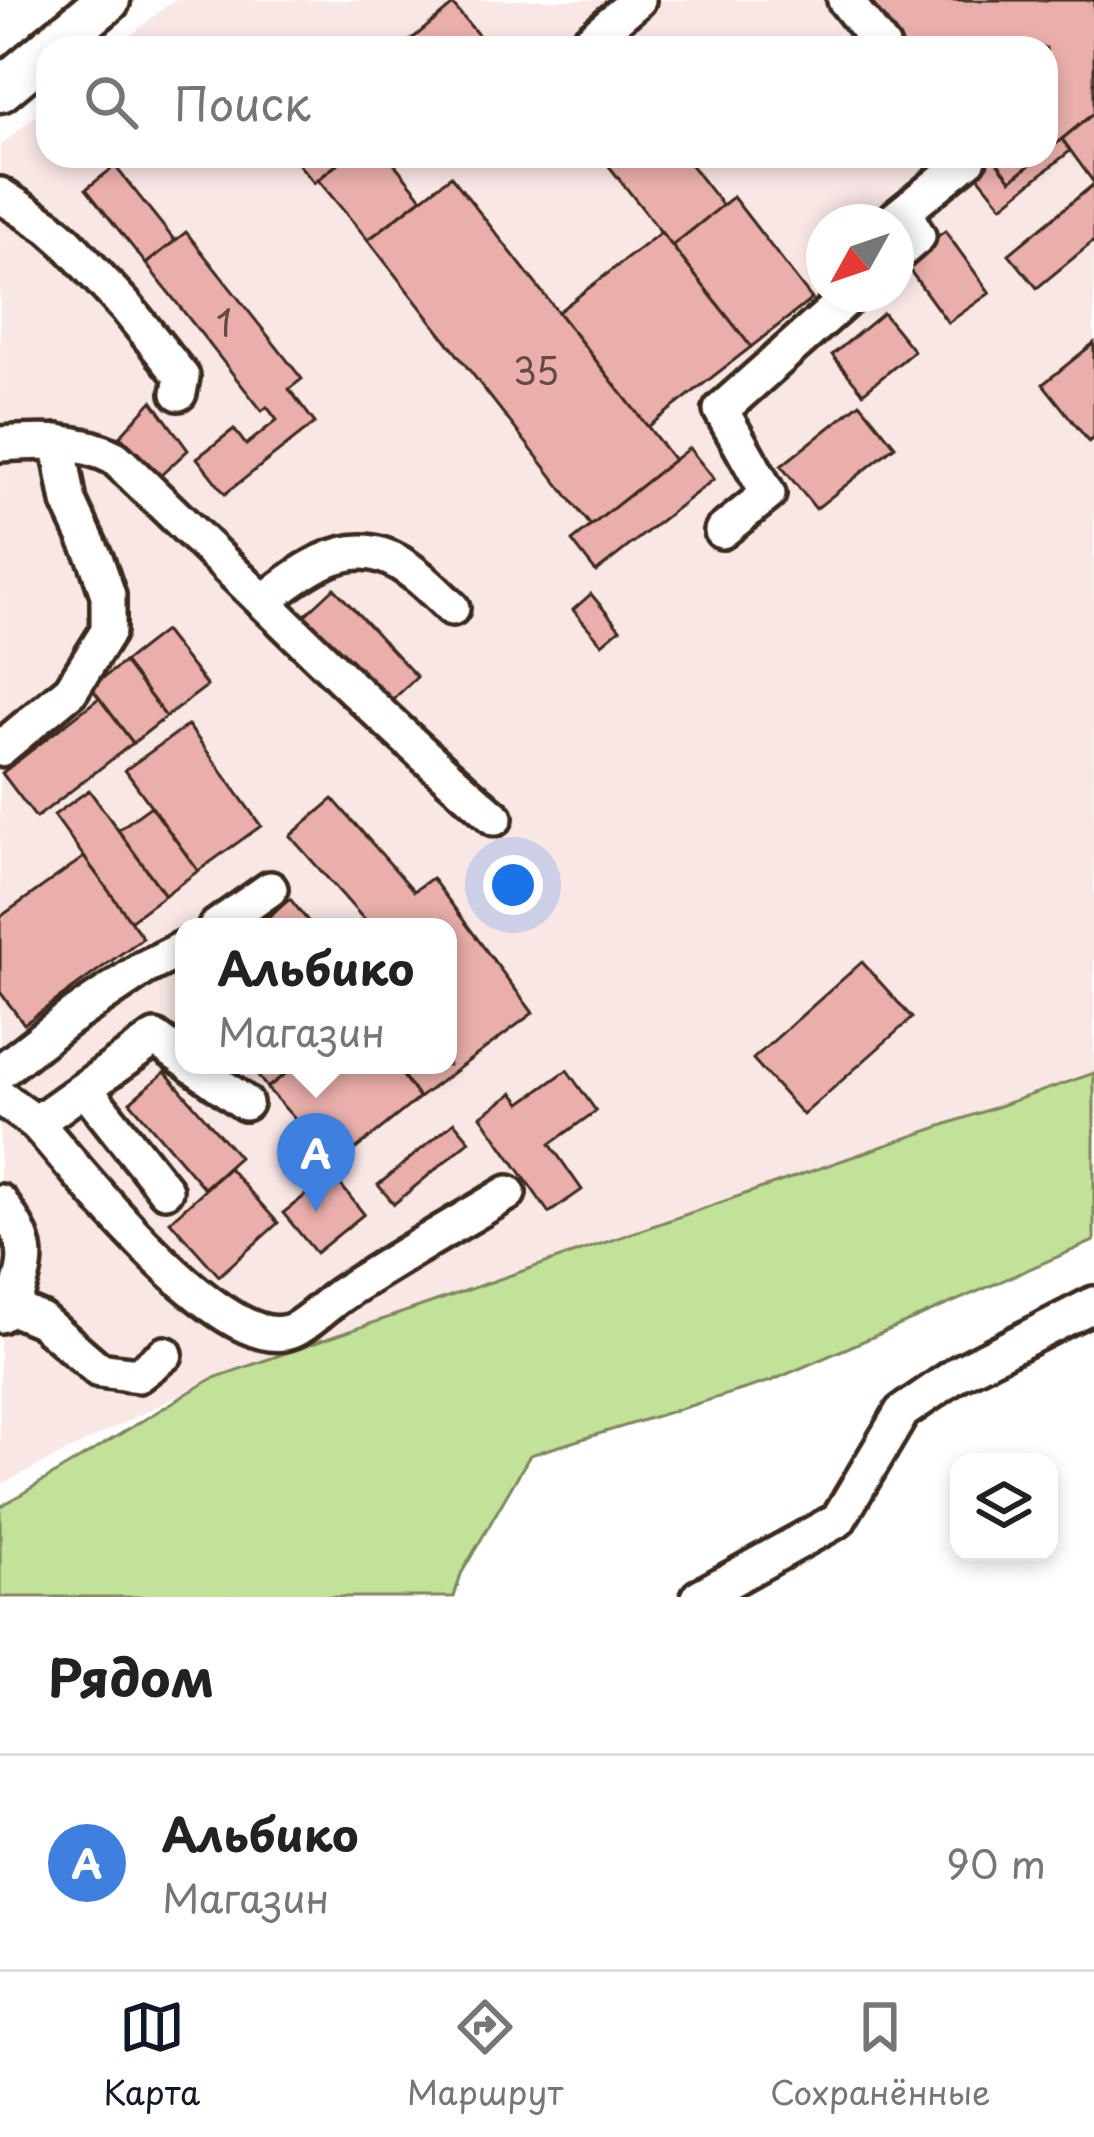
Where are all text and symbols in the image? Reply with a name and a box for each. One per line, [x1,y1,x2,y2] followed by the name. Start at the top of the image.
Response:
[36,36,1058,168] search box
[174,68,311,136] text: Поиск
[78,69,144,135] icon: search
[806,204,914,312] north arrow
[216,295,232,349] house number: 1
[513,343,559,397] house number: 35
[483,855,543,915] your location
[175,918,457,1074] popup
[218,933,414,1001] text: Альбико
[218,1001,385,1060] text: Магазин
[277,1113,355,1212] pin: A
[950,1453,1058,1561] map controls
[950,1453,1058,1561] button: layers
[48,1637,214,1714] text: Рядом
[162,1799,358,1867] text: Альбико
[72,1833,102,1892] text: A
[946,1833,1046,1892] text: 90 m
[162,1867,329,1926] text: Магазин
[103,1994,200,2116] tab: Карта
[407,1994,563,2116] tab: Маршрут
[770,1994,991,2116] tab: Сохранённые

